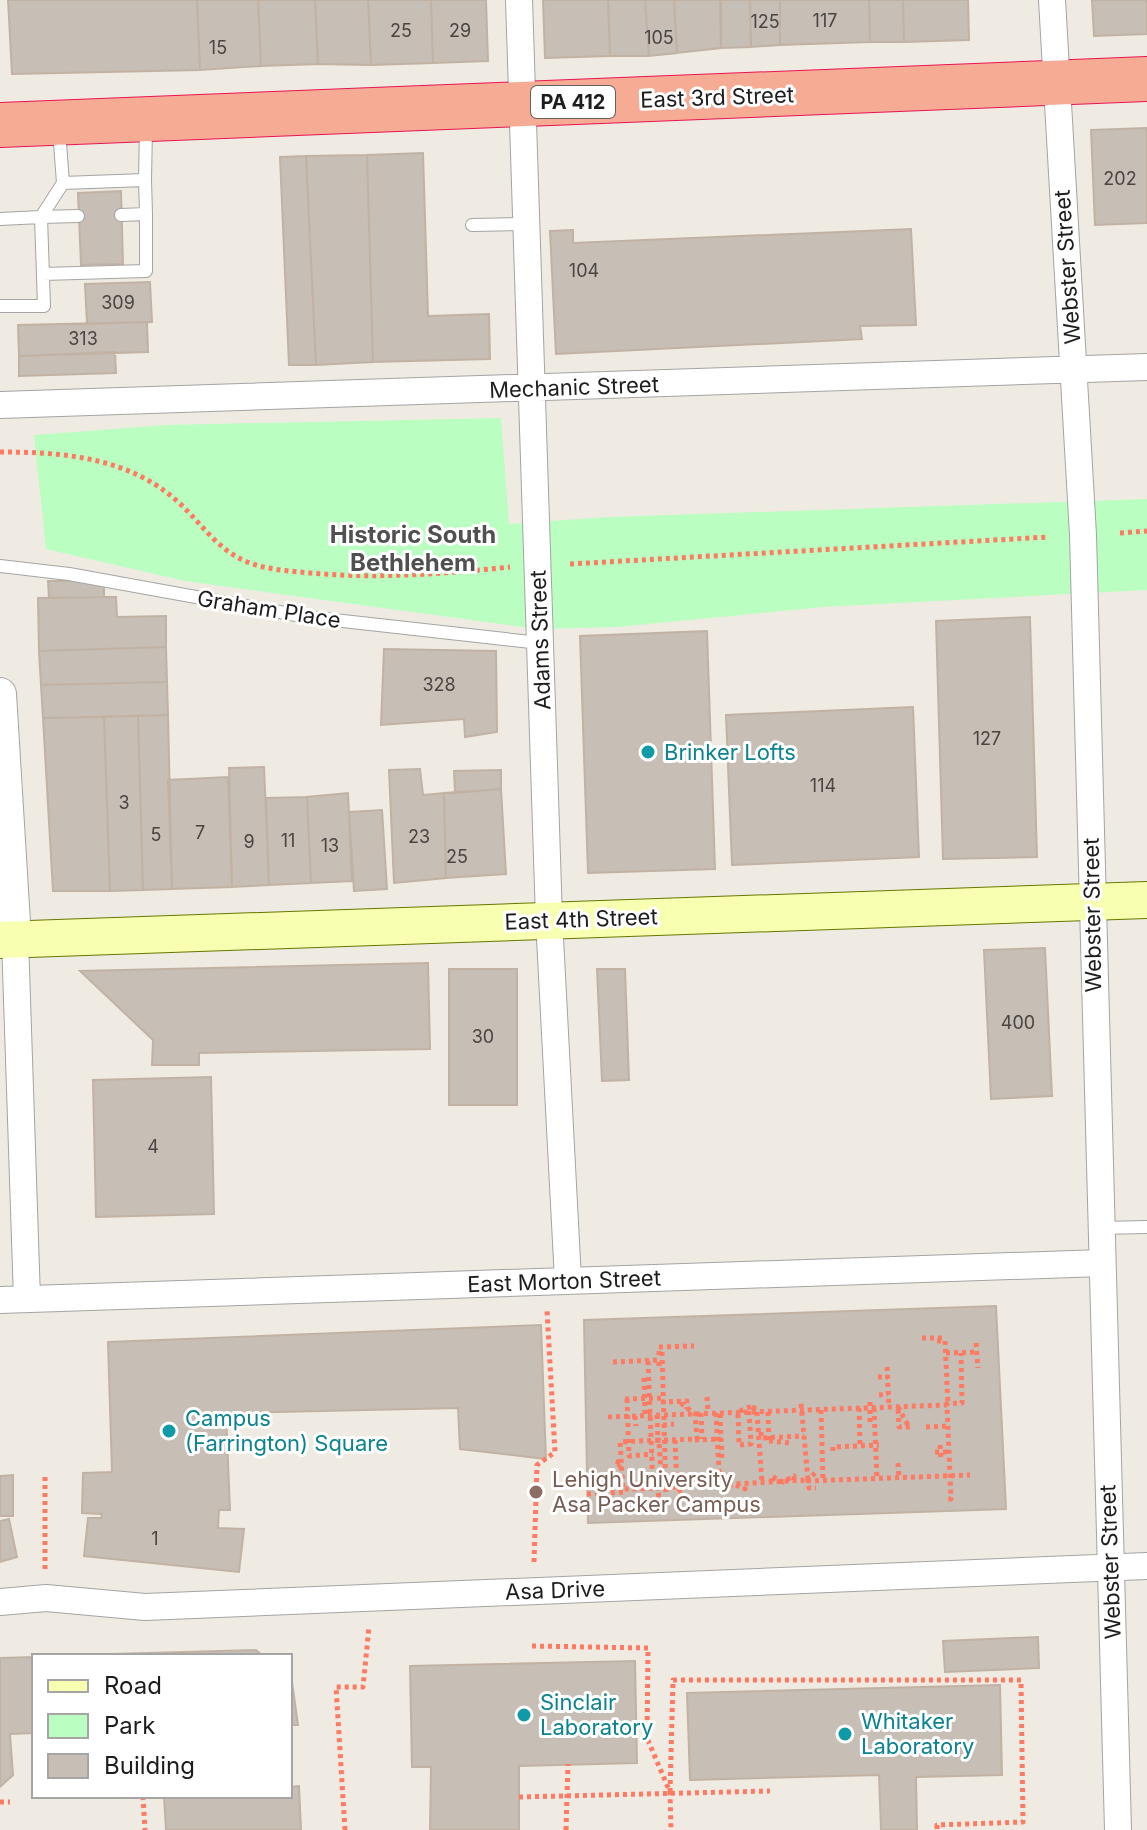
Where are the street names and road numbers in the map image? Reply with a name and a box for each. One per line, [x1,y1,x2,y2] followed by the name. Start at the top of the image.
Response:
[640,81,794,113] street label: East 3rd Street
[531,86,615,118] road number: PA 412
[1049,189,1085,345] street label: Webster Street
[489,371,659,403] street label: Mechanic Street
[525,570,555,710] street label: Adams Street
[195,585,343,633] street label: Graham Place
[1078,837,1106,993] street label: Webster Street
[504,903,658,935] street label: East 4th Street
[467,1265,661,1297] street label: East Morton Street
[1094,1484,1126,1640] street label: Webster Street
[505,1575,605,1605] street label: Asa Drive

